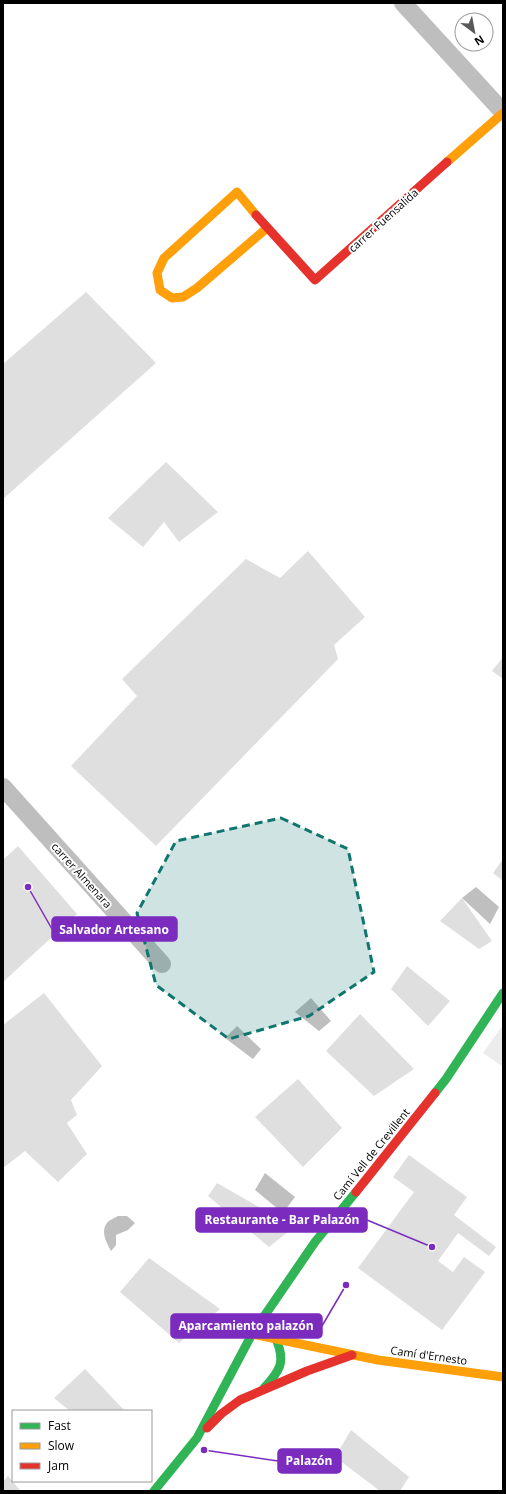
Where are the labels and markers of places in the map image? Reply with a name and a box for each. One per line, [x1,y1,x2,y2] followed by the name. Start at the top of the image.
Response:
[52,917,177,941] callout: Salvador Artesano
[196,1208,367,1232] callout: Restaurante - Bar Palazón
[171,1314,322,1338] callout: Aparcamiento palazón
[278,1449,341,1473] callout: Palazón

